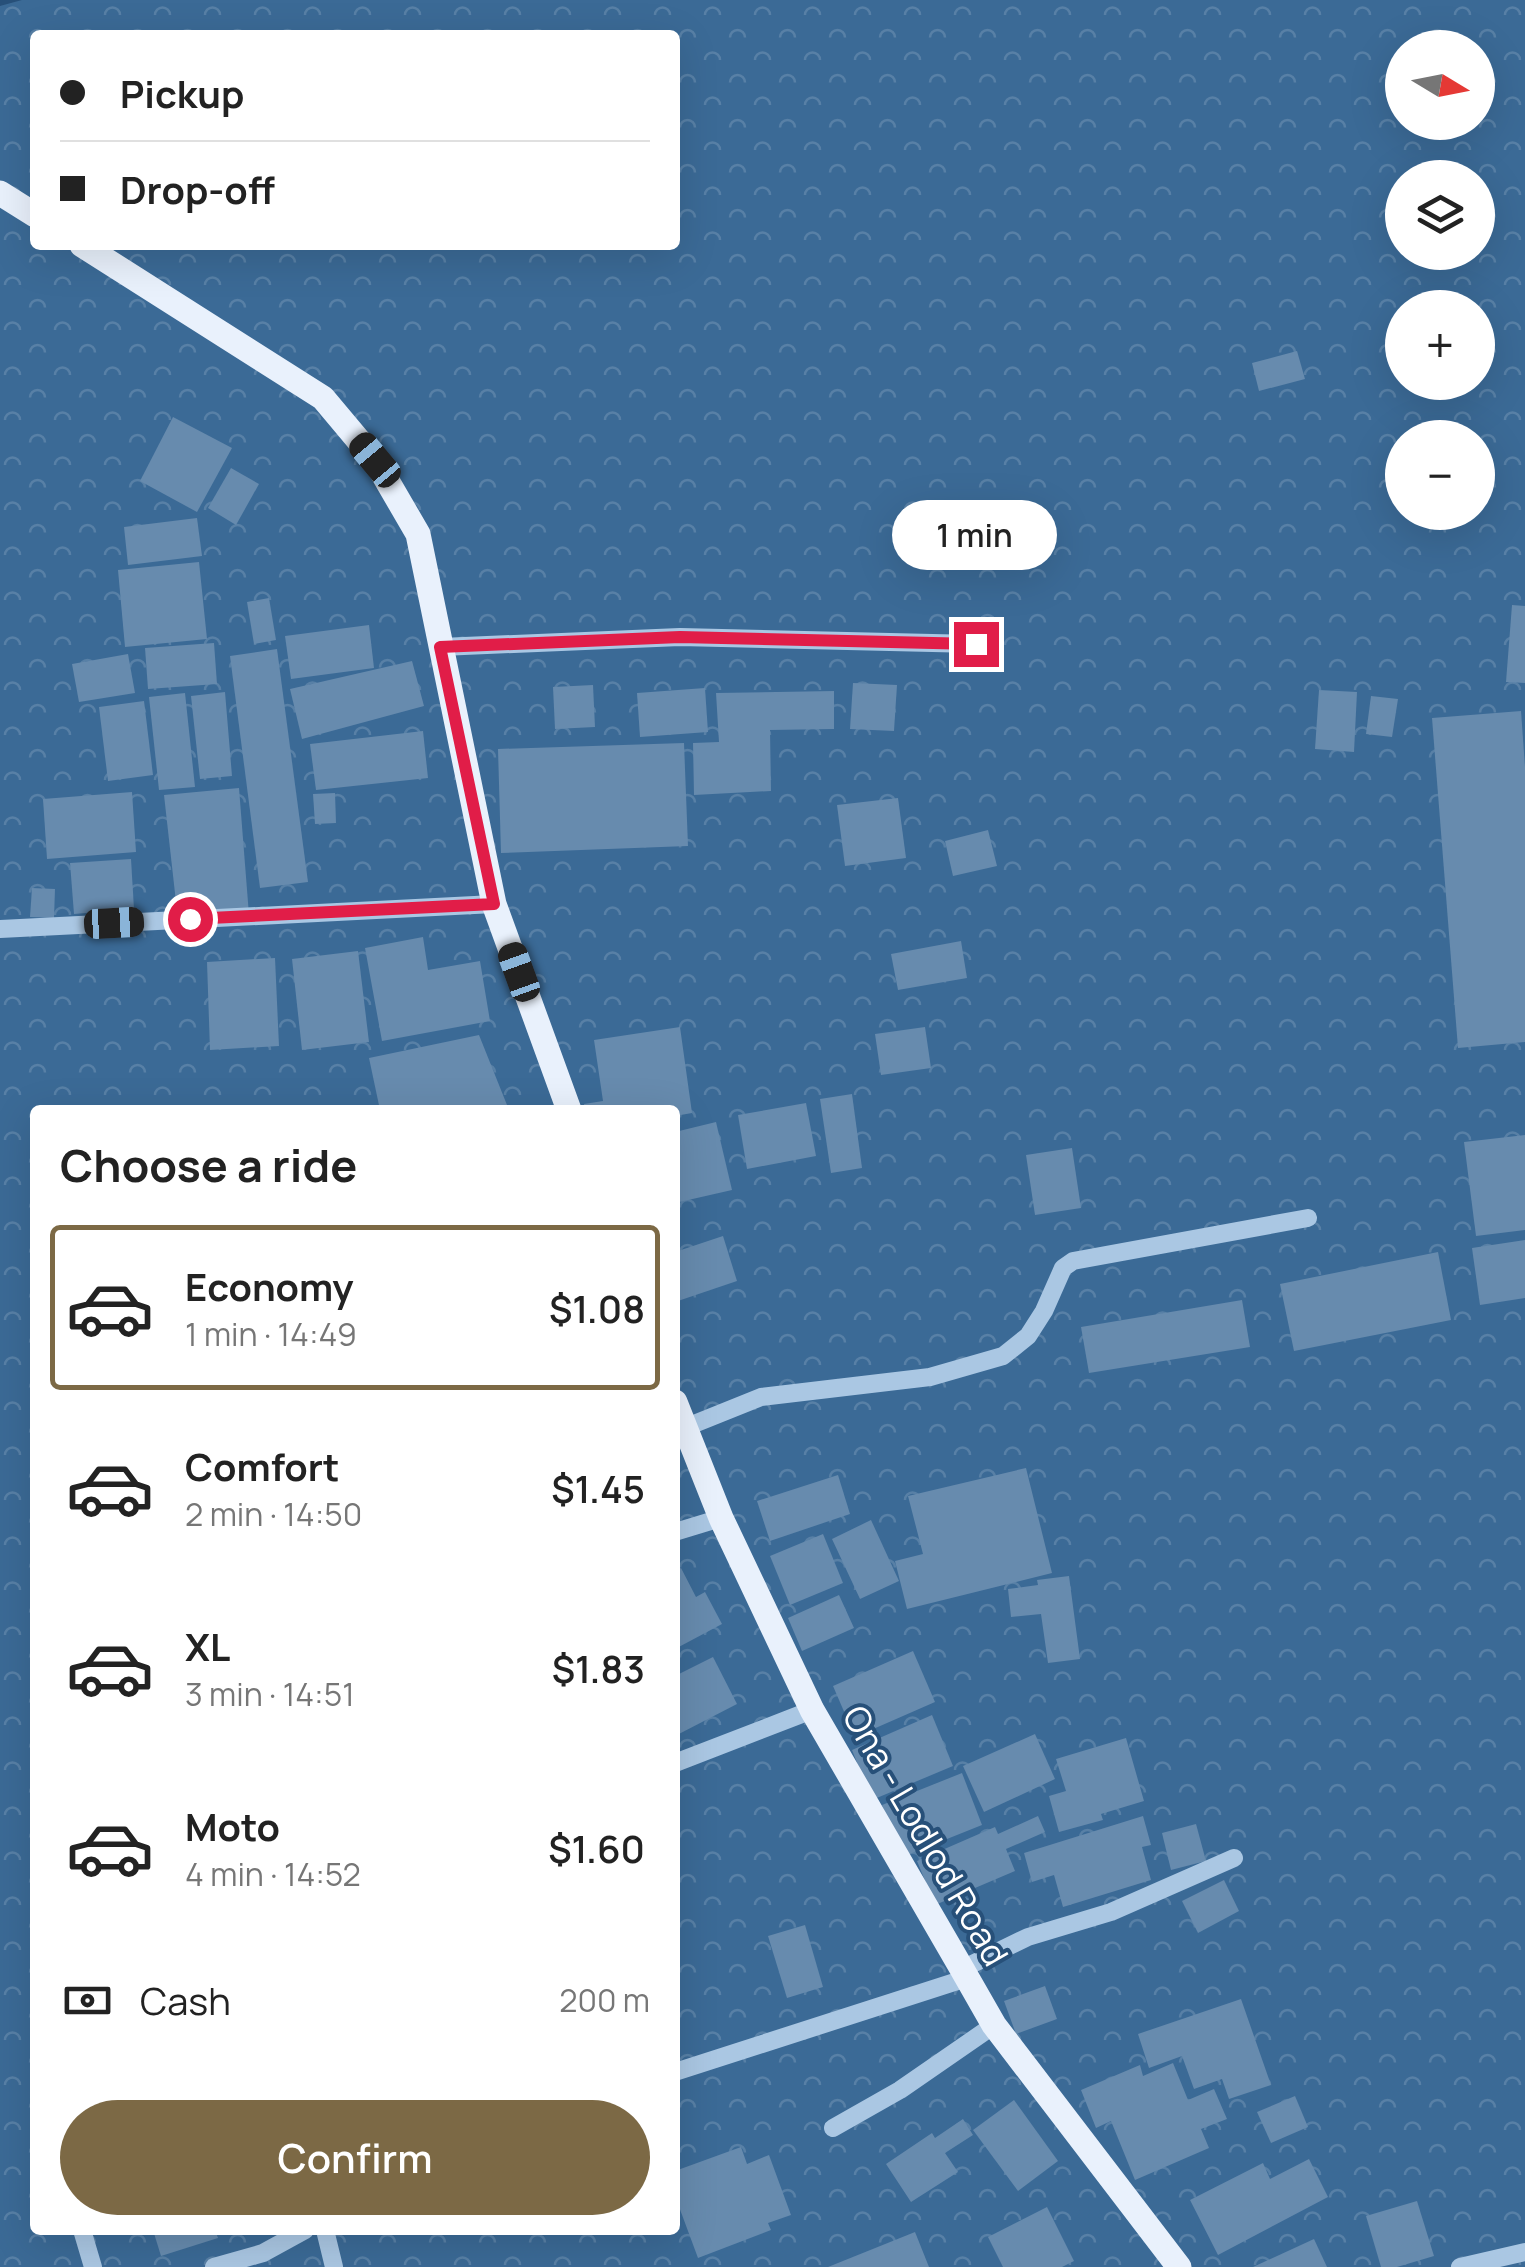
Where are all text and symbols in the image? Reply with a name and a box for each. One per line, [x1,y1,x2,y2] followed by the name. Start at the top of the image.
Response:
[1385,30,1495,140] north arrow
[1385,30,1495,530] map controls
[120,67,244,119] text: Pickup
[1385,160,1495,270] button: layers
[120,163,275,215] text: Drop-off
[1385,290,1495,400] button: +
[1385,420,1495,530] button: −
[344,427,406,493] car
[894,499,1058,569] callout: 1 min
[936,513,1013,557] text: 1 min
[954,622,999,667] route end
[168,897,213,942] route start
[83,906,145,940] car
[495,939,543,1005] car
[60,1134,357,1196] text: Choose a ride
[185,1260,354,1312] text: Economy
[65,1263,155,1353] icon: car
[549,1282,645,1334] text: $1.08
[185,1312,357,1356] text: 1 min · 14:49
[185,1440,339,1492] text: Comfort
[65,1443,155,1533] icon: car
[551,1462,645,1514] text: $1.45
[185,1492,362,1536] text: 2 min · 14:50
[185,1620,230,1672] text: XL
[65,1623,155,1713] icon: car
[552,1642,645,1694] text: $1.83
[185,1672,355,1716] text: 3 min · 14:51
[832,1697,1020,1974] street label: Ona - Lodlod Road
[185,1800,280,1852] text: Moto
[65,1803,155,1893] icon: car
[548,1822,645,1874] text: $1.60
[185,1852,361,1896] text: 4 min · 14:52
[60,1973,115,2028] icon: cash
[140,1974,231,2026] text: Cash
[559,1978,650,2022] text: 200 m
[60,2100,650,2215] button: Confirm

